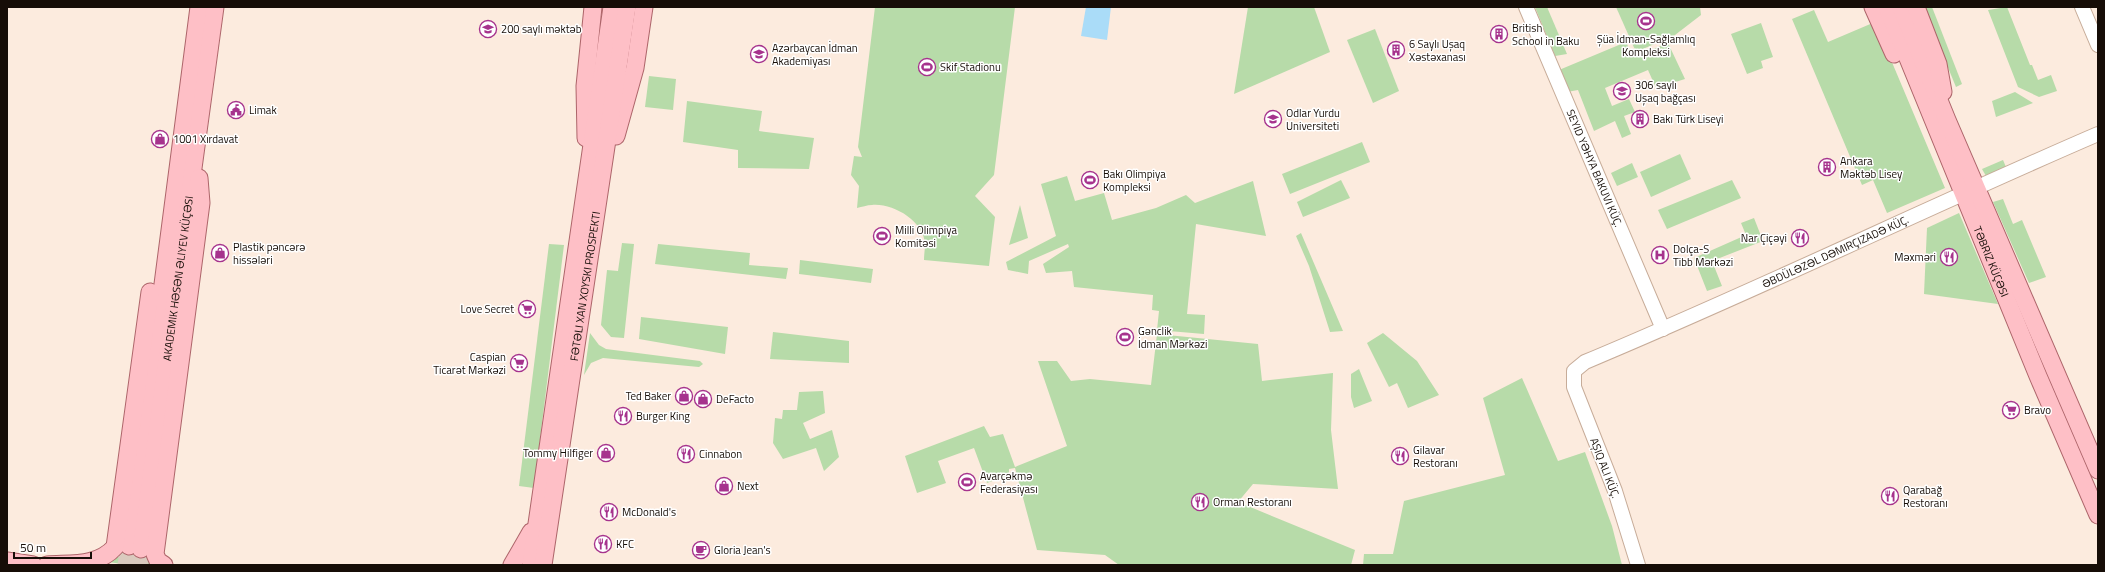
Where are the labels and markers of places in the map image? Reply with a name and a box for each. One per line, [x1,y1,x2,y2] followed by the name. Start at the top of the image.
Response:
[1636,11,1656,31] sports icon: Şüa İdman-Sağlamlıq Kompleksi
[478,19,498,39] school or university icon: 200 saylı məktəb
[1512,20,1580,49] place label: British School in Baku
[501,21,582,37] place label: 200 saylı məktəb
[1489,24,1509,44] building icon: British School in Baku
[1597,31,1695,60] place label: Şüa İdman-Sağlamlıq Kompleksi
[1409,36,1466,65] place label: 6 Saylı Uşaq Xəstəxanası
[772,40,858,69] place label: Azərbaycan İdman Akademiyası
[1386,40,1406,60] building icon: 6 Saylı Uşaq Xəstəxanası
[749,44,769,64] school or university icon: Azərbaycan İdman Akademiyası
[917,57,937,77] sports icon: Skif Stadionu
[940,59,1001,75] place label: Skif Stadionu
[1635,77,1696,106] place label: 306 saylı Uşaq bağçası
[1612,81,1632,101] school or university icon: 306 saylı Uşaq bağçası
[226,100,246,120] public building icon: Limak
[249,102,277,118] place label: Limak
[1286,105,1340,134] place label: Odlar Yurdu Universiteti
[1263,109,1283,129] school or university icon: Odlar Yurdu Universiteti
[1630,109,1650,129] building icon: Bakı Türk Liseyi
[1653,111,1724,127] place label: Bakı Türk Liseyi
[150,129,170,149] shop icon: 1001 Xırdavat
[173,131,238,147] place label: 1001 Xırdavat
[1840,153,1903,182] place label: Ankara Məktəb Lisey
[1817,157,1837,177] building icon: Ankara Məktəb Lisey
[1103,166,1166,195] place label: Bakı Olimpiya Kompleksi
[1080,170,1100,190] sports icon: Bakı Olimpiya Kompleksi
[895,222,957,251] place label: Milli Olimpiya Komitəsi
[872,226,892,246] sports icon: Milli Olimpiya Komitəsi
[1790,228,1810,248] restaurant icon: Nar Çiçəyi
[1741,230,1787,246] place label: Nar Çiçəyi
[233,239,305,268] place label: Plastik pəncərə hissələri
[1673,241,1733,270] place label: Dolça-S Tibb Mərkəzi
[210,243,230,263] shop icon: Plastik pəncərə hissələri
[1650,245,1670,265] hospital icon: Dolça-S Tibb Mərkəzi
[1939,247,1959,267] restaurant icon: Məxməri
[1894,249,1936,265] place label: Məxməri
[517,299,537,319] supermarket icon: Love Secret
[461,301,514,317] place label: Love Secret
[1138,323,1207,352] place label: Gənclik İdman Mərkəzi
[1115,327,1135,347] sports icon: Gənclik İdman Mərkəzi
[433,349,506,378] place label: Caspian Ticarət Mərkəzi
[509,353,529,373] supermarket icon: Caspian Ticarət Mərkəzi
[674,386,694,406] shop icon: Ted Baker
[626,388,671,404] place label: Ted Baker
[693,389,713,409] shop icon: DeFacto
[716,391,754,407] place label: DeFacto
[2001,400,2021,420] supermarket icon: Bravo
[2024,402,2051,418] place label: Bravo
[613,406,633,426] restaurant icon: Burger King
[636,408,690,424] place label: Burger King
[1413,442,1458,471] place label: Gilavar Restoranı
[596,443,616,463] shop icon: Tommy Hilfiger
[676,444,696,464] restaurant icon: Cinnabon
[523,445,593,461] place label: Tommy Hilfiger
[699,446,742,462] place label: Cinnabon
[1390,446,1410,466] restaurant icon: Gilavar Restoranı
[980,468,1038,497] place label: Avarçəkmə Federasiyası
[957,472,977,492] sports icon: Avarçəkmə Federasiyası
[714,476,734,496] shop icon: Next
[737,478,759,494] place label: Next
[1903,482,1948,511] place label: Qarabağ Restoranı
[1880,486,1900,506] restaurant icon: Qarabağ Restoranı
[1190,492,1210,512] restaurant icon: Orman Restoranı
[1213,494,1292,510] place label: Orman Restoranı
[599,502,619,522] restaurant icon: McDonald's
[622,504,676,520] place label: McDonald's
[593,534,613,554] restaurant icon: KFC
[616,536,634,552] place label: KFC
[691,540,711,560] cafe icon: Gloria Jean's
[714,542,771,558] place label: Gloria Jean's

